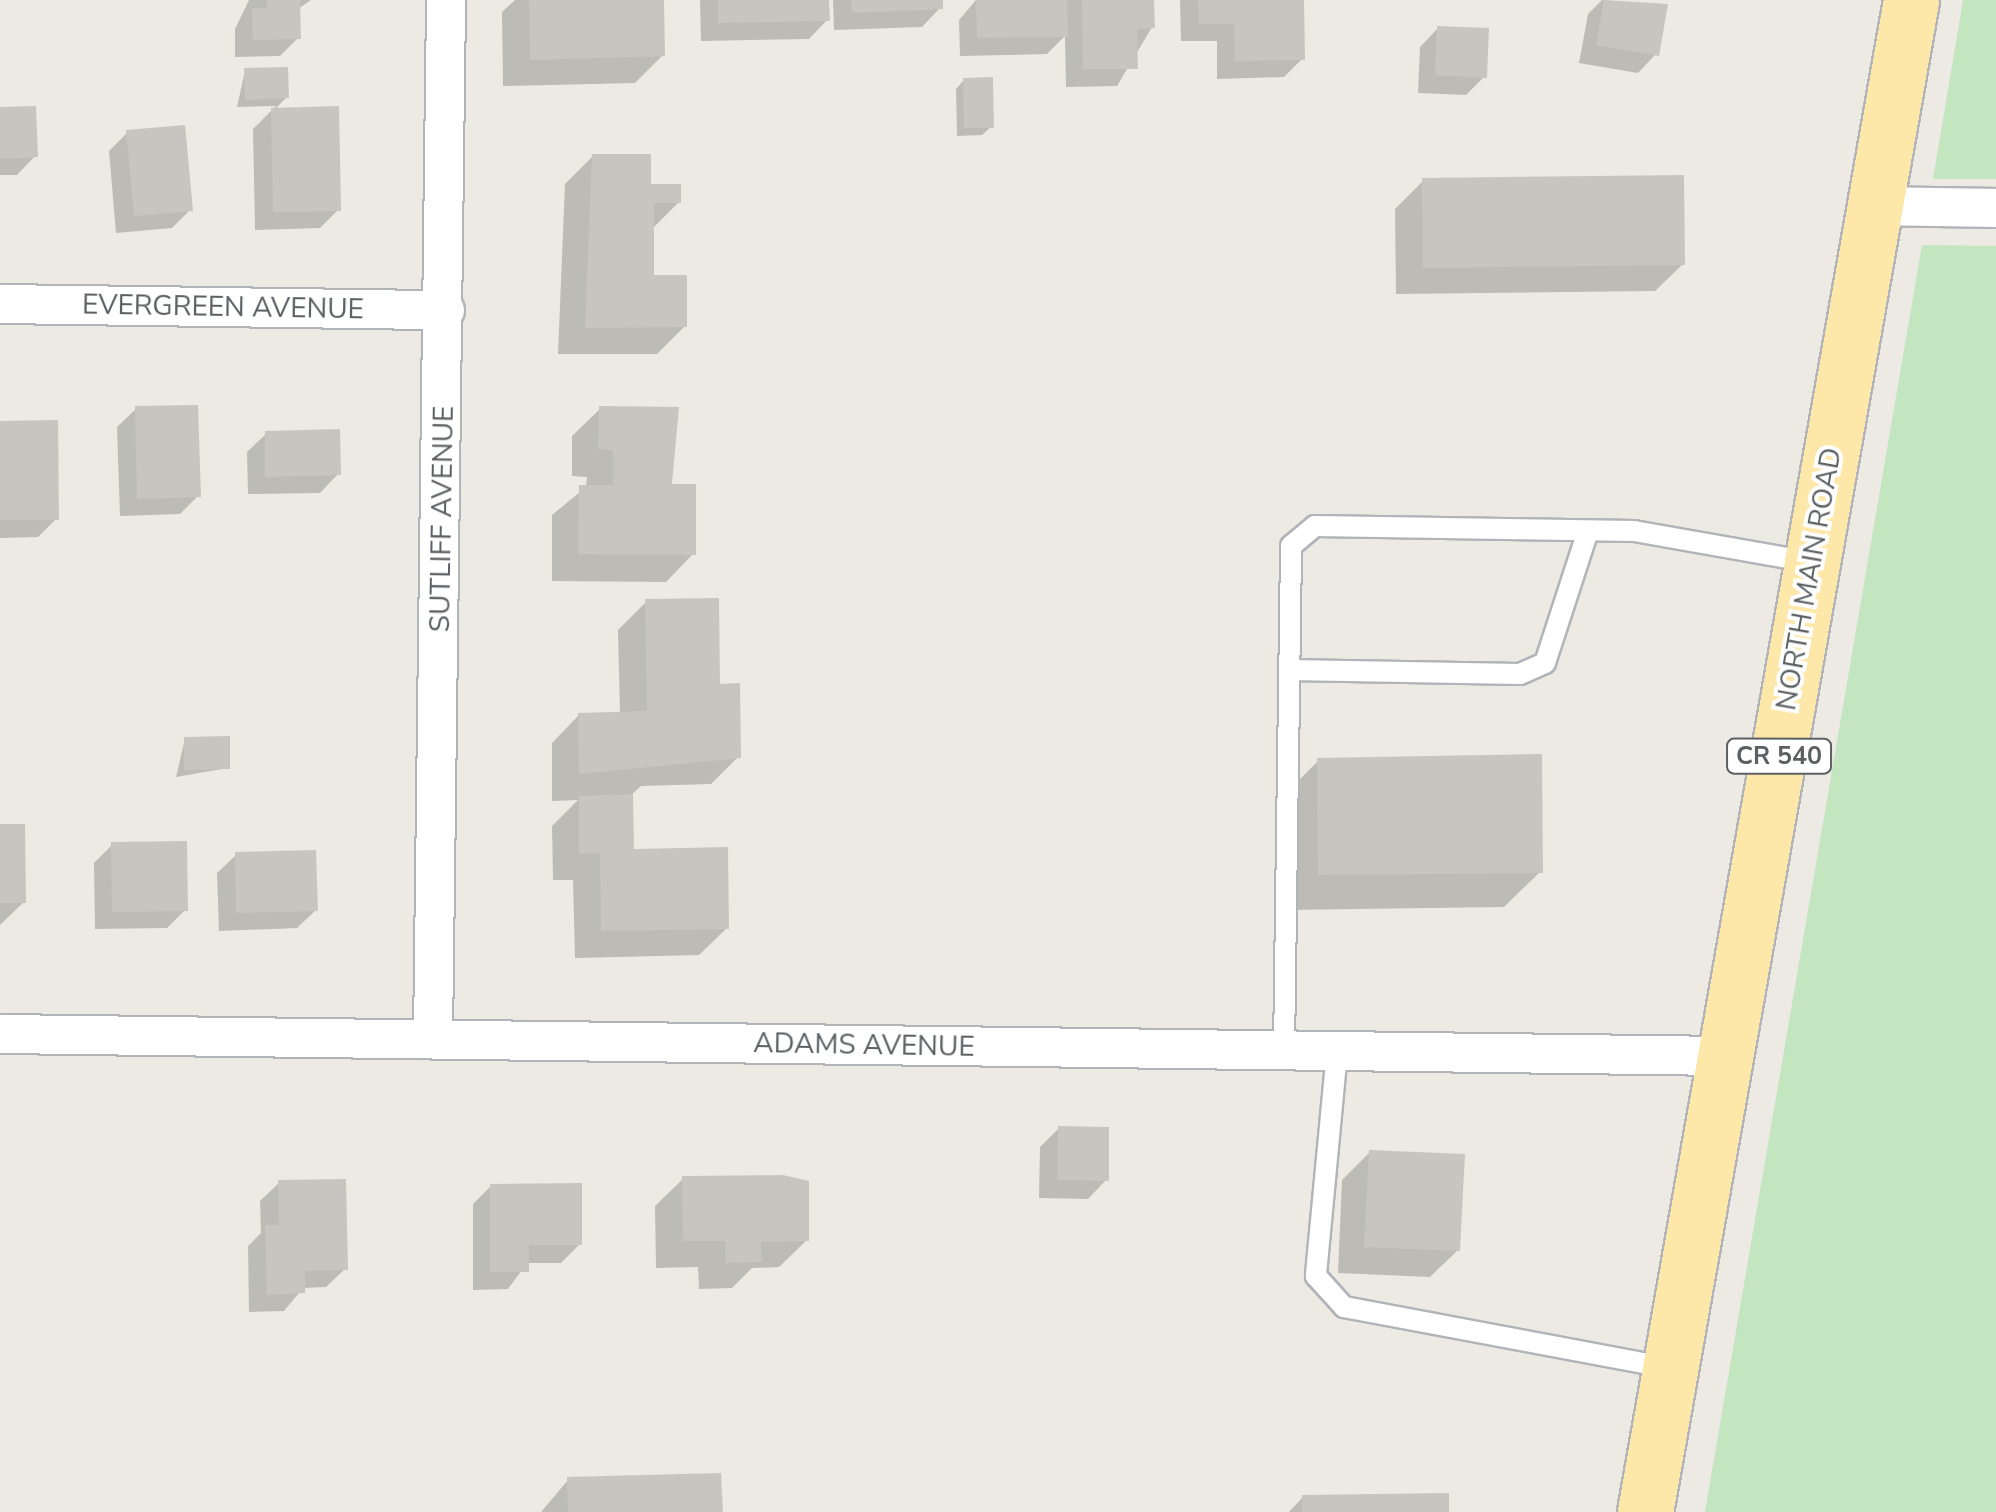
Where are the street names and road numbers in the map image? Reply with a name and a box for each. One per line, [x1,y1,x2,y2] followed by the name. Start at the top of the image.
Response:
[82,288,364,326] street label: EVERGREEN AVENUE
[423,405,461,633] street label: SUTLIFF AVENUE
[1769,445,1849,713] street label: NORTH MAIN ROAD
[1724,736,1834,776] road number: CR 540
[753,1026,975,1064] street label: ADAMS AVENUE

